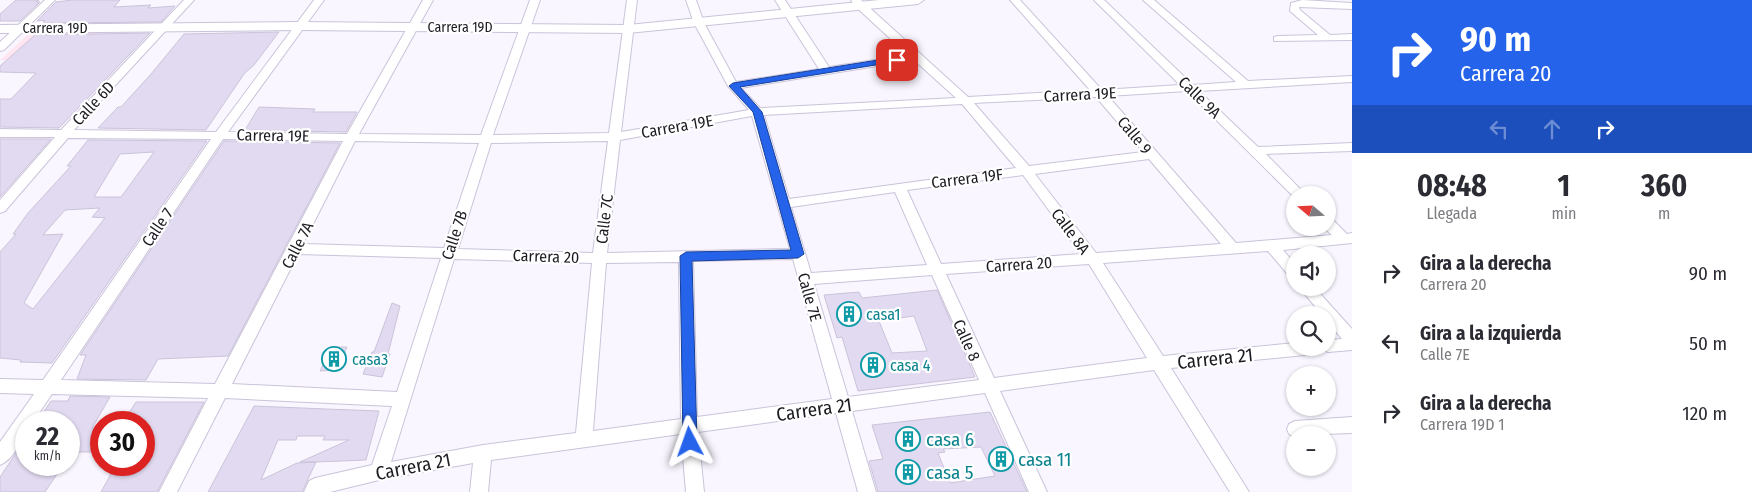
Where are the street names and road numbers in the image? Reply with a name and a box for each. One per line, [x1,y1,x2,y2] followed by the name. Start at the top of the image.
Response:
[427,19,493,36] street label: Carrera 19D
[22,20,88,37] street label: Carrera 19D
[1174,73,1225,123] street label: Calle 9A
[68,78,118,129] street label: Calle 6D
[1043,83,1117,106] street label: Carrera 19E
[640,111,715,142] street label: Carrera 19E
[1113,113,1156,158] street label: Calle 9
[237,125,309,146] street label: Carrera 19E
[930,165,1004,192] street label: Carrera 19F
[592,193,617,245] street label: Calle 7C
[138,204,177,250] street label: Calle 7
[1047,205,1094,258] street label: Calle 8A
[438,208,471,262] street label: Calle 7B
[278,218,318,272] street label: Calle 7A
[512,246,580,267] street label: Carrera 20
[985,253,1053,276] street label: Carrera 20
[794,271,825,324] street label: Calle 7E
[949,316,984,364] street label: Calle 8
[1176,343,1254,374] street label: Carrera 21
[775,393,853,426] street label: Carrera 21
[374,448,453,485] street label: Carrera 21

